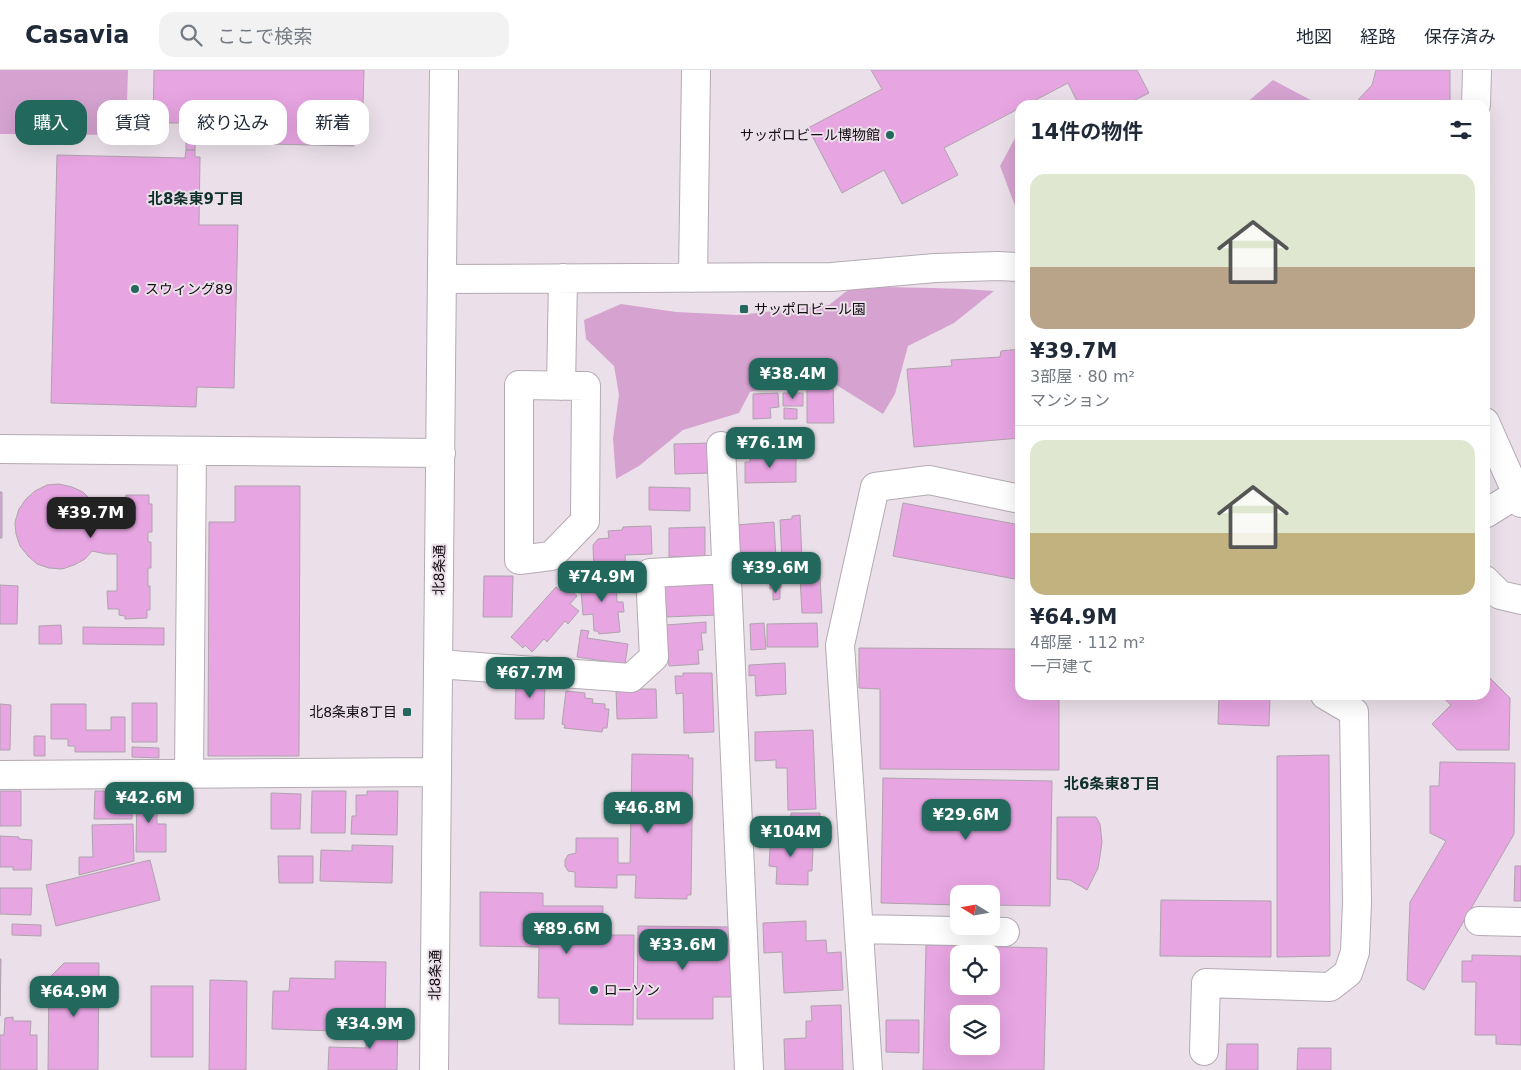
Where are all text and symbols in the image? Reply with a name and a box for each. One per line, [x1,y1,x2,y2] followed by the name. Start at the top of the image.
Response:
[159,12,509,57] search box
[25,21,129,49] text: Casavia
[177,21,205,49] icon: search
[217,25,312,47] text: ここで検索
[1296,26,1332,47] text: 地図
[1360,26,1396,47] text: 経路
[1424,26,1496,47] text: 保存済み
[15,100,87,145] chip: 購入
[97,100,169,145] chip: 賃貸
[179,100,287,145] chip: 絞り込み
[297,100,369,145] chip: 新着
[1447,116,1475,144] icon: filters
[1030,120,1143,144] text: 14件の物件
[740,127,880,143] place label: サッポロビール博物館
[884,129,896,141] marker: サッポロビール博物館
[148,190,244,208] district label: 北8条東9丁目
[1208,207,1298,297] icon: home
[145,281,233,297] place label: スウィング89
[129,283,141,295] marker: スウィング89
[754,301,866,317] place label: サッポロビール園
[738,303,750,315] marker: サッポロビール園
[1030,339,1117,363] text: ¥39.7M
[752,358,834,400] pin: ¥38.4M
[760,364,826,383] text: ¥38.4M
[1030,367,1135,386] text: 3部屋 · 80 m²
[1030,391,1110,410] text: マンション
[729,426,811,469] pin: ¥76.1M
[737,433,803,452] text: ¥76.1M
[1208,472,1298,562] icon: home
[50,496,132,539] pin: ¥39.7M
[58,503,124,522] text: ¥39.7M
[431,544,447,596] street label: 北8条通
[735,552,817,594] pin: ¥39.6M
[743,558,809,577] text: ¥39.6M
[561,560,643,603] pin: ¥74.9M
[569,567,635,586] text: ¥74.9M
[1030,605,1117,629] text: ¥64.9M
[1030,633,1145,652] text: 4部屋 · 112 m²
[489,656,571,699] pin: ¥67.7M
[1030,657,1094,676] text: 一戸建て
[497,663,563,682] text: ¥67.7M
[309,704,397,720] place label: 北8条東8丁目
[401,706,413,718] marker: 北8条東8丁目
[1064,775,1160,793] district label: 北6条東8丁目
[108,782,190,824] pin: ¥42.6M
[116,788,182,807] text: ¥42.6M
[607,792,689,834] pin: ¥46.8M
[615,798,681,817] text: ¥46.8M
[925,798,1007,841] pin: ¥29.6M
[933,805,999,824] text: ¥29.6M
[756,816,826,858] pin: ¥104M
[761,822,821,841] text: ¥104M
[950,885,1000,935] north arrow
[950,885,1000,1055] map controls
[526,912,608,955] pin: ¥89.6M
[534,919,600,938] text: ¥89.6M
[642,928,724,971] pin: ¥33.6M
[650,935,716,954] text: ¥33.6M
[950,945,1000,995] button: locate
[427,949,443,1001] street label: 北8条通
[33,976,115,1018] pin: ¥64.9M
[41,982,107,1001] text: ¥64.9M
[604,982,660,998] place label: ローソン
[588,984,600,996] marker: ローソン
[950,1005,1000,1055] button: layers
[329,1008,411,1050] pin: ¥34.9M
[337,1014,403,1033] text: ¥34.9M

